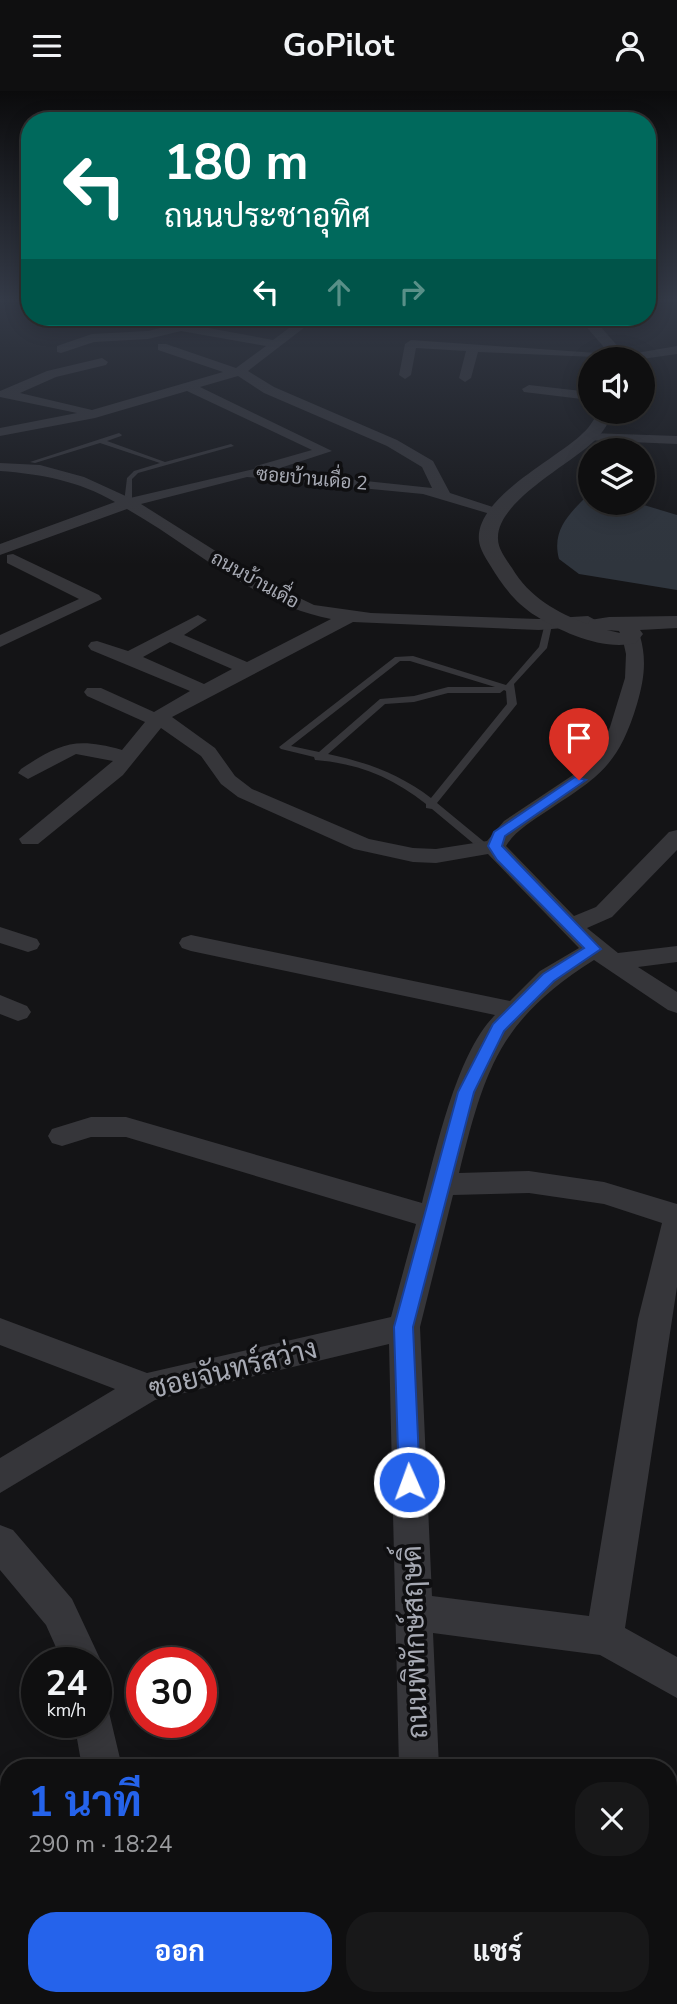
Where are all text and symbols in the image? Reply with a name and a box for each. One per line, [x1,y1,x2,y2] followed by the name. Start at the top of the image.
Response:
[283,24,394,67] text: GoPilot
[28,27,66,65] icon: menu
[611,27,649,65] icon: person
[164,129,308,196] text: 180 m
[49,140,140,231] icon: left
[164,195,371,238] text: ถนนประชาอุทิศ
[247,273,285,311] icon: left
[320,273,358,311] icon: ahead
[393,273,431,311] icon: right
[578,347,655,515] map controls
[578,347,655,424] button: sound
[578,438,655,515] button: layers
[255,456,369,497] street label: ซอยบ้านเดื่อ 2
[206,541,306,615] street label: ถนนบ้านเดื่อ
[549,708,609,780] pin
[560,719,598,757] icon: arrive
[145,1329,321,1408] street label: ซอยจันทร์สว่าง
[372,1445,446,1519] position arrow
[387,1545,437,1740] street label: ถนนพิทักษ์สฤษดิ์
[126,1647,217,1738] speed limit sign: 30
[45,1660,88,1707] text: 24
[47,1698,86,1722] text: km/h
[28,1774,142,1831] text: 1 นาที
[575,1782,649,1856] button: close
[28,1829,173,1860] text: 290 m · 18:24
[28,1912,332,1992] button: ออก
[346,1912,649,1992] button: แชร์

